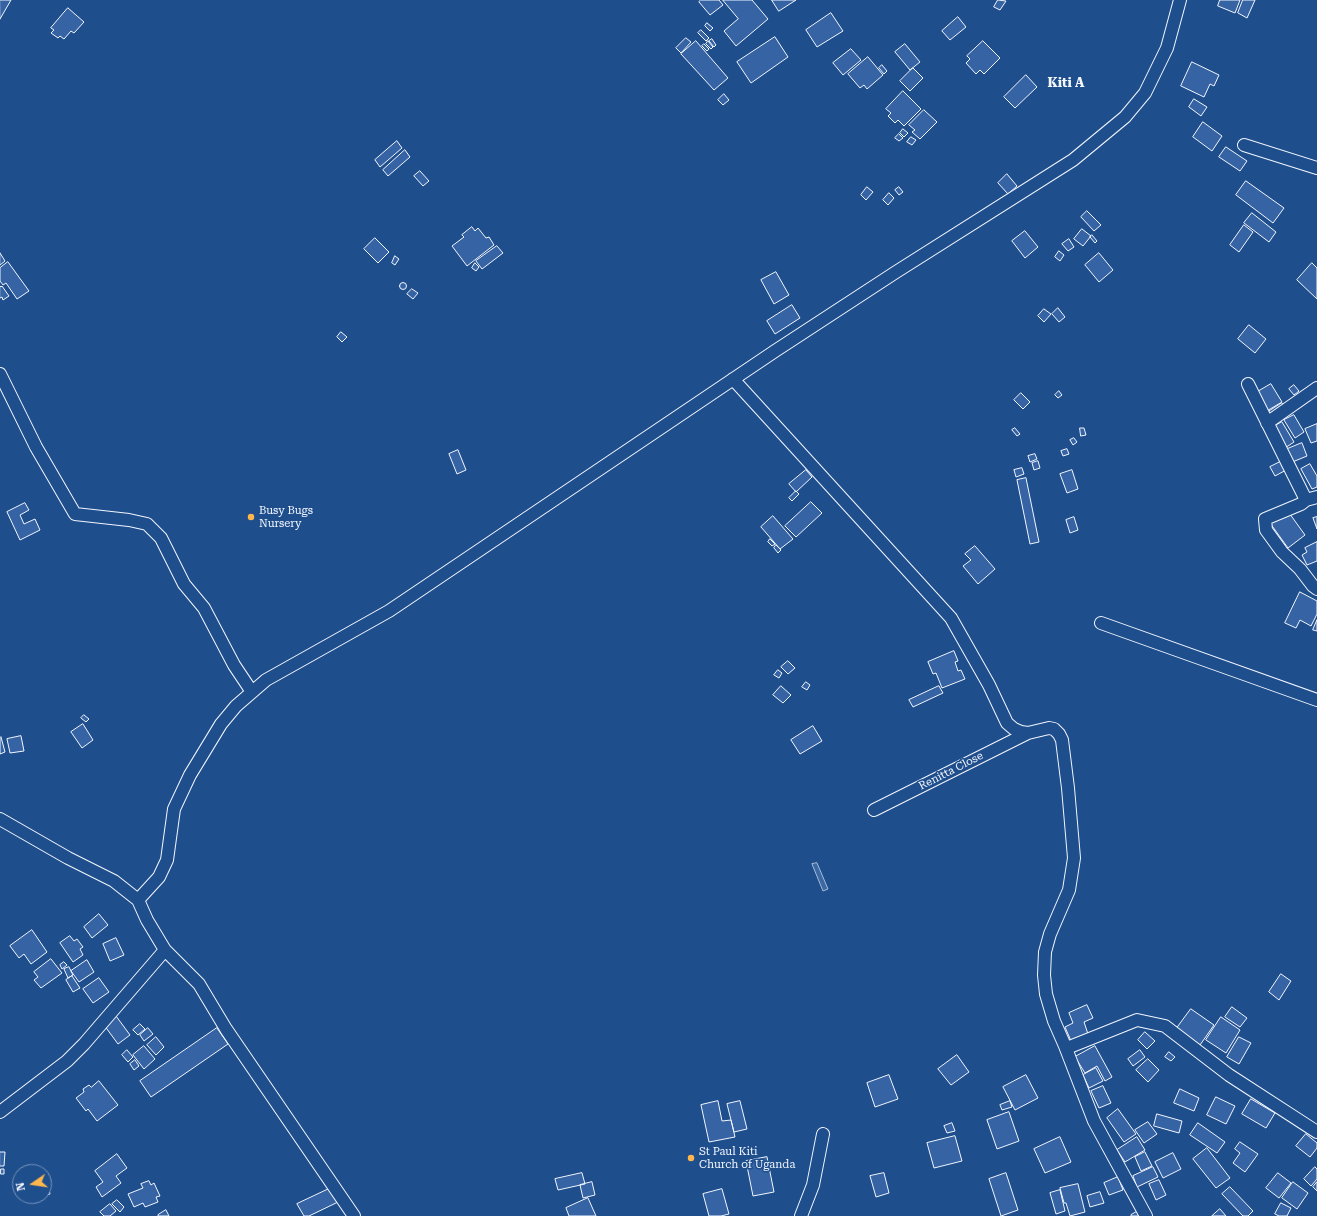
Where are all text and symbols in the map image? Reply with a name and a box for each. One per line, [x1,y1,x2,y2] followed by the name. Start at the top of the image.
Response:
[1048,75,1084,91] district label: Kiti A
[259,504,313,530] place label: Busy Bugs Nursery
[246,512,256,522] marker: Busy Bugs Nursery
[917,749,985,793] street label: Renitta Close
[699,1145,795,1171] place label: St Paul Kiti Church of Uganda
[686,1153,696,1163] marker: St Paul Kiti Church of Uganda
[12,1164,52,1204] north arrow
[14,1181,28,1192] text: N

